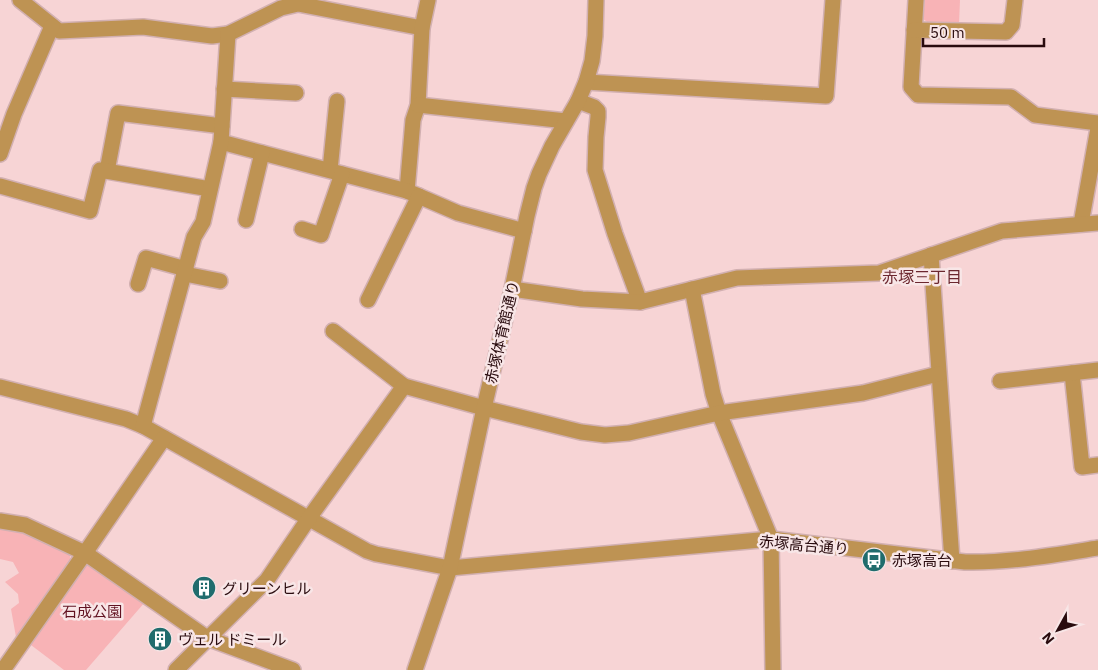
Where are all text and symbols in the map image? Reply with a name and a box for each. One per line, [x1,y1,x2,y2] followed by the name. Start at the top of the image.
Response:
[923,15,1044,47] scale bar
[930,23,965,42] text: 50 m
[882,267,962,287] district label: 赤塚三丁目
[481,279,523,385] street label: 赤塚体育館通り
[758,532,850,558] street label: 赤塚高台通り
[861,547,887,573] bus stop icon: 赤塚高台
[892,551,952,570] place label: 赤塚高台
[191,575,217,601] building icon: グリーンヒル
[222,579,311,598] place label: グリーンヒル
[62,602,122,621] park label: 石成公園
[1033,605,1083,655] north arrow
[147,626,173,652] building icon: ヴェル ドミール
[1038,629,1058,648] text: N
[178,630,287,649] place label: ヴェル ドミール

